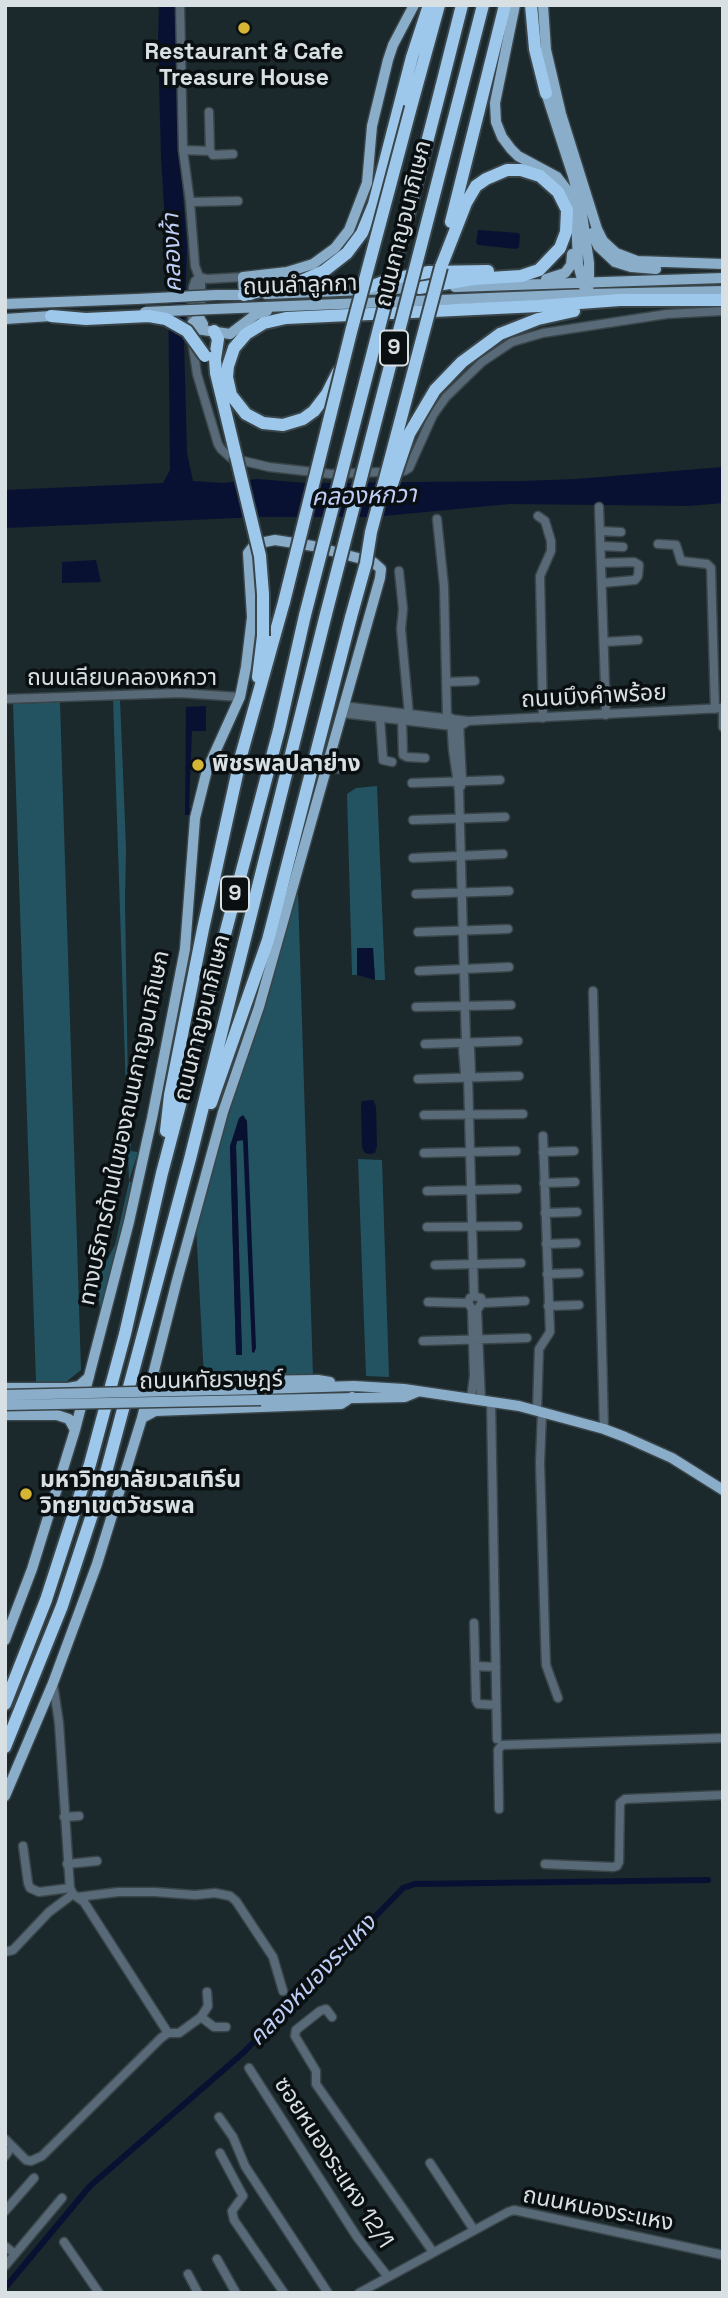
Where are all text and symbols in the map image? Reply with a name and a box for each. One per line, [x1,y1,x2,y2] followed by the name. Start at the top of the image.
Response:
[236,20,252,36] marker: Restaurant & Cafe Treasure House
[144,39,344,93] place label: Restaurant & Cafe Treasure House
[370,138,438,310] street label: ถนนกาญจนาภิเษก
[157,213,189,293] water label: คลองห้า
[242,270,358,302] street label: ถนนลำลูกกา
[380,330,408,366] road number: 9
[311,481,417,513] water label: คลองหกวา
[27,665,217,693] street label: ถนนเลียบคลองหกวา
[520,679,668,715] street label: ถนนบึงคำพร้อย
[212,751,361,779] place label: พิชรพลปลาย่าง
[190,757,206,773] marker: พิชรพลปลาย่าง
[221,876,249,912] road number: 9
[169,932,237,1104] street label: ถนนกาญจนาภิเษก
[74,948,176,1308] street label: ทางบริการด้านในของถนนกาญจนาภิเษก
[139,1366,283,1396] street label: ถนนหทัยราษฎร์
[40,1467,241,1521] place label: มหาวิทยาลัยเวสเทิร์น วิทยาเขตวัชรพล
[18,1486,34,1502] marker: มหาวิทยาลัยเวสเทิร์น วิทยาเขตวัชรพล
[243,1909,383,2053] water label: คลองหนองระแหง
[267,2072,399,2254] street label: ซอยหนองระแหง 12/1
[520,2182,676,2238] street label: ถนนหนองระแหง

